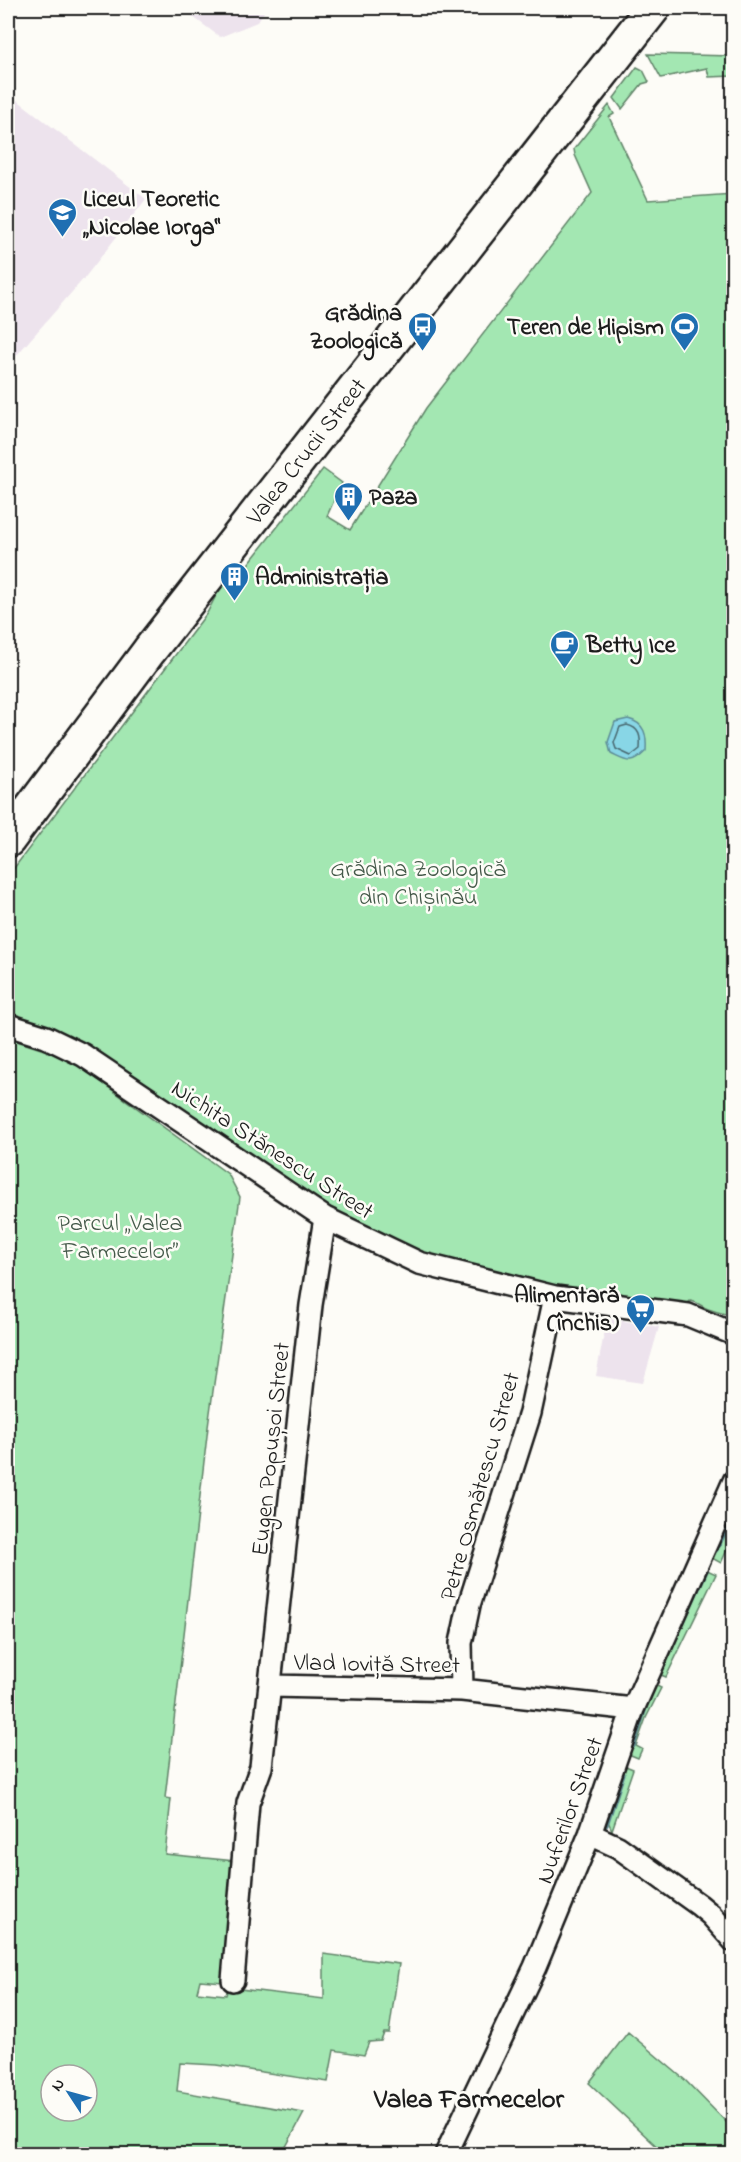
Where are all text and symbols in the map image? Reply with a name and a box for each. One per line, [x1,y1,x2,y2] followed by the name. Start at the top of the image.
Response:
[82,183,221,247] place label: Liceul Teoretic „Nicolae Iorga“
[46,196,78,238] school or university icon: Liceul Teoretic „Nicolae Iorga“
[310,297,403,361] place label: Grădina Zoologică
[407,310,439,352] bus stop icon: Grădina Zoologică
[669,310,701,352] sports icon: Teren de Hipism
[507,311,664,346] place label: Teren de Hipism
[238,372,377,534] street label: Valea Crucii Street
[332,480,364,522] building icon: Paza
[369,481,417,516] place label: Paza
[218,560,250,602] building icon: Administrația
[255,561,388,596] place label: Administrația
[549,628,581,670] cafe icon: Betty Ice
[585,629,677,665] place label: Betty Ice
[330,853,506,916] park label: Grădina Zoologică din Chișinău
[164,1072,380,1230] street label: Nichita Stănescu Street
[58,1207,182,1270] park label: Parcul „Valea Farmecelor”
[514,1279,620,1342] place label: Alimentară (închis)
[624,1292,656,1334] supermarket icon: Alimentară (închis)
[244,1341,301,1558] street label: Eugen Popușoi Street
[432,1368,531,1605] street label: Petre Osmătescu Street
[293,1647,460,1684] street label: Vlad Ioviță Street
[529,1733,614,1889] street label: Nuferilor Street
[39,2063,99,2123] north arrow
[46,2074,71,2097] text: N
[373,2081,565,2120] district label: Valea Farmecelor

